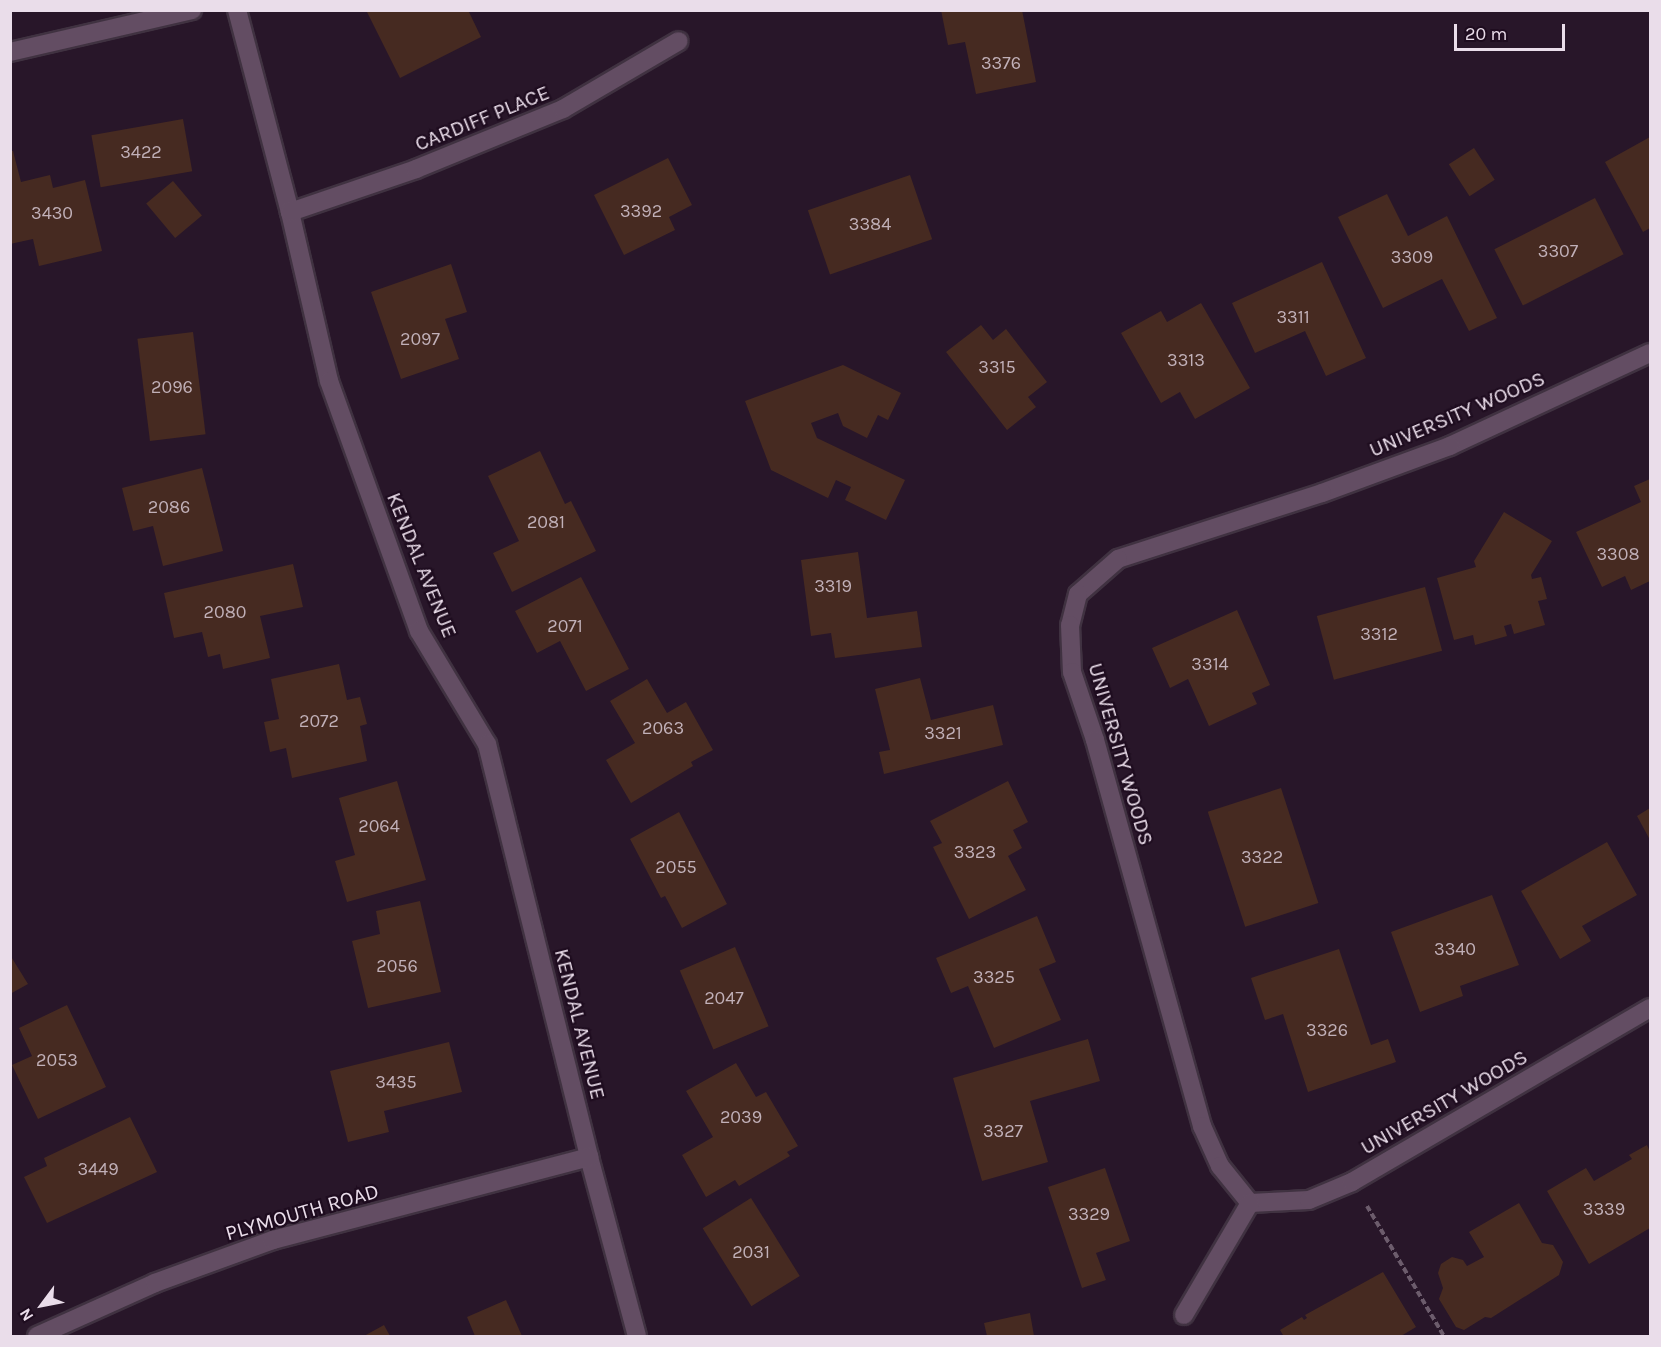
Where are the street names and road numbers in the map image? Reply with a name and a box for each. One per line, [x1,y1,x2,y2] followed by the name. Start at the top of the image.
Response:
[411,80,553,156] street label: CARDIFF PLACE
[1365,366,1549,462] street label: UNIVERSITY WOODS
[381,489,463,641] street label: KENDAL AVENUE
[1083,660,1159,848] street label: UNIVERSITY WOODS
[549,946,611,1102] street label: KENDAL AVENUE
[1356,1044,1532,1160] street label: UNIVERSITY WOODS
[222,1178,382,1246] street label: PLYMOUTH ROAD

